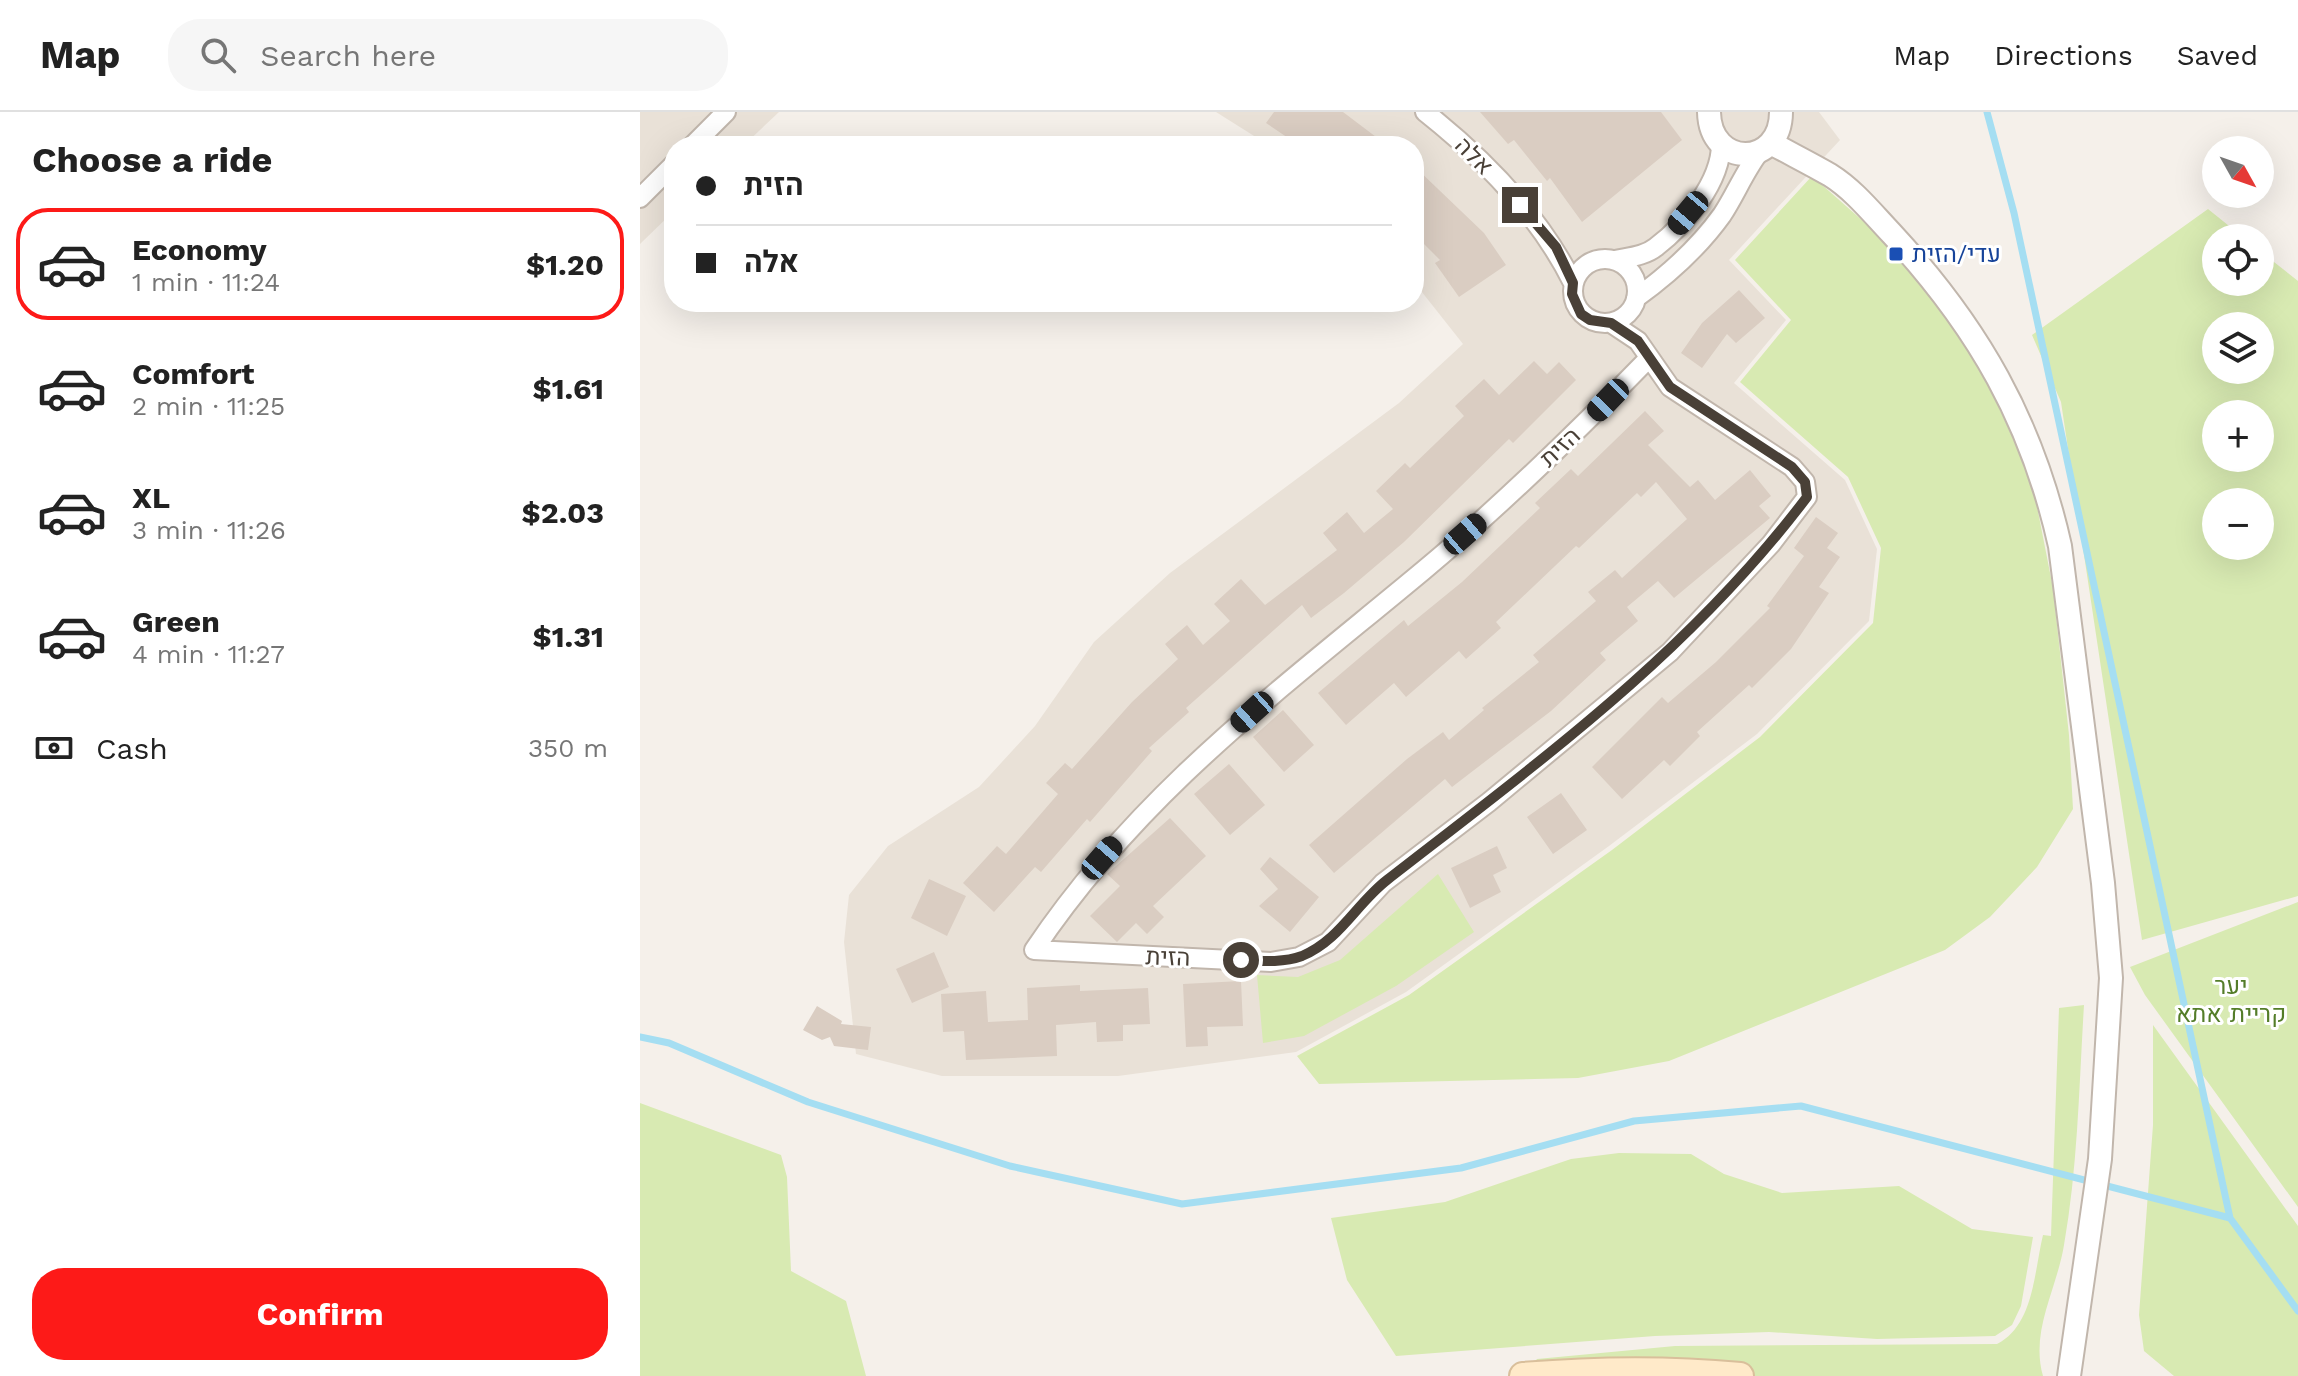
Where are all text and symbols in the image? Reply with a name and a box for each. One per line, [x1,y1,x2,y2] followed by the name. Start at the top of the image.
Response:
[168,19,728,91] search box
[40,33,120,77] text: Map
[196,33,240,77] icon: search
[260,38,436,73] text: Search here
[1893,39,1950,72] text: Map
[1994,39,2133,72] text: Directions
[2177,39,2258,72] text: Saved
[1449,131,1499,181] street label: אלה
[2202,136,2274,208] north arrow
[2202,136,2274,560] map controls
[32,139,272,181] text: Choose a ride
[744,167,804,202] text: הזית
[1502,187,1538,223] route end
[1663,187,1713,239] car
[2202,224,2274,296] button: locate
[36,228,108,300] icon: car
[132,232,267,267] text: Economy
[1912,240,2001,268] place label: עדי/הזית
[744,244,799,279] text: אלה
[1887,245,1905,263] marker: עדי/הזית
[526,247,604,282] text: $1.20
[132,267,280,297] text: 1 min · 11:24
[2202,312,2274,384] button: layers
[36,352,108,424] icon: car
[132,356,254,391] text: Comfort
[532,371,604,406] text: $1.61
[1583,374,1633,426] car
[132,391,285,421] text: 2 min · 11:25
[2202,400,2274,472] button: +
[1534,421,1586,473] street label: הזית
[36,476,108,548] icon: car
[132,480,170,515] text: XL
[2202,488,2274,560] button: −
[522,495,604,530] text: $2.03
[1439,509,1491,559] car
[132,515,286,545] text: 3 min · 11:26
[36,600,108,672] icon: car
[132,604,220,639] text: Green
[532,619,604,654] text: $1.31
[132,639,285,669] text: 4 min · 11:27
[1226,687,1278,737] car
[32,726,76,770] icon: cash
[96,731,168,766] text: Cash
[528,733,608,763] text: 350 m
[1077,832,1127,884] car
[1145,942,1191,972] street label: הזית
[1223,942,1259,978] route start
[2176,972,2286,1028] park label: יער קריית אתא
[32,1268,608,1360] button: Confirm

